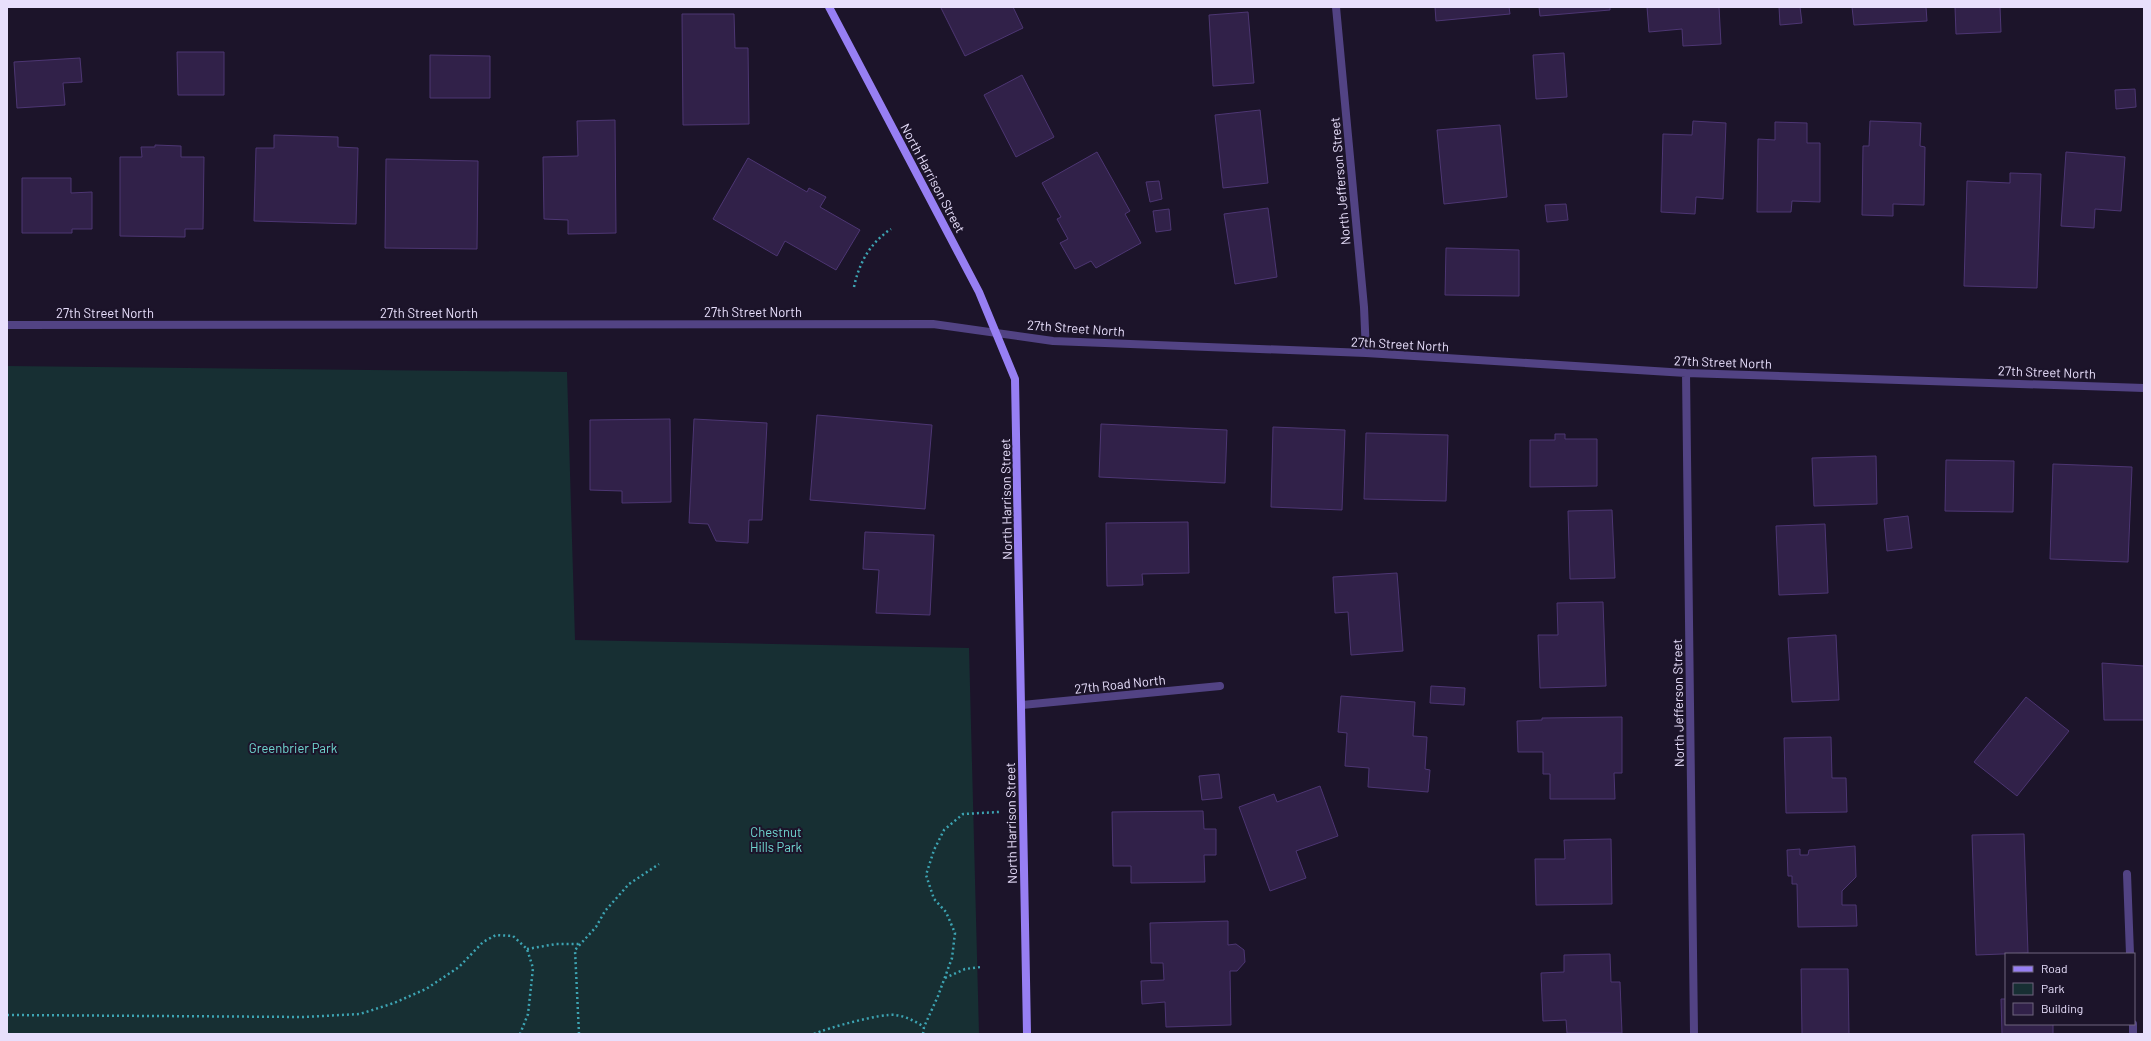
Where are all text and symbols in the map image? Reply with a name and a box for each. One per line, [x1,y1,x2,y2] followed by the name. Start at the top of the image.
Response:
[1326,116,1354,246] street label: North Jefferson Street
[897,121,969,235] street label: North Harrison Street
[704,304,802,320] street label: 27th Street North
[56,305,154,321] street label: 27th Street North
[380,305,478,321] street label: 27th Street North
[1027,317,1125,339] street label: 27th Street North
[1351,333,1449,355] street label: 27th Street North
[1674,352,1772,372] street label: 27th Street North
[1998,362,2096,382] street label: 27th Street North
[997,438,1015,560] street label: North Harrison Street
[1669,639,1687,767] street label: North Jefferson Street
[1074,671,1166,697] street label: 27th Road North
[249,740,338,756] park label: Greenbrier Park
[1002,762,1020,884] street label: North Harrison Street
[750,824,803,855] park label: Chestnut Hills Park
[2005,953,2135,1025] legend
[2041,961,2068,975] text: Road
[2041,981,2065,995] text: Park
[2041,1001,2083,1015] text: Building

